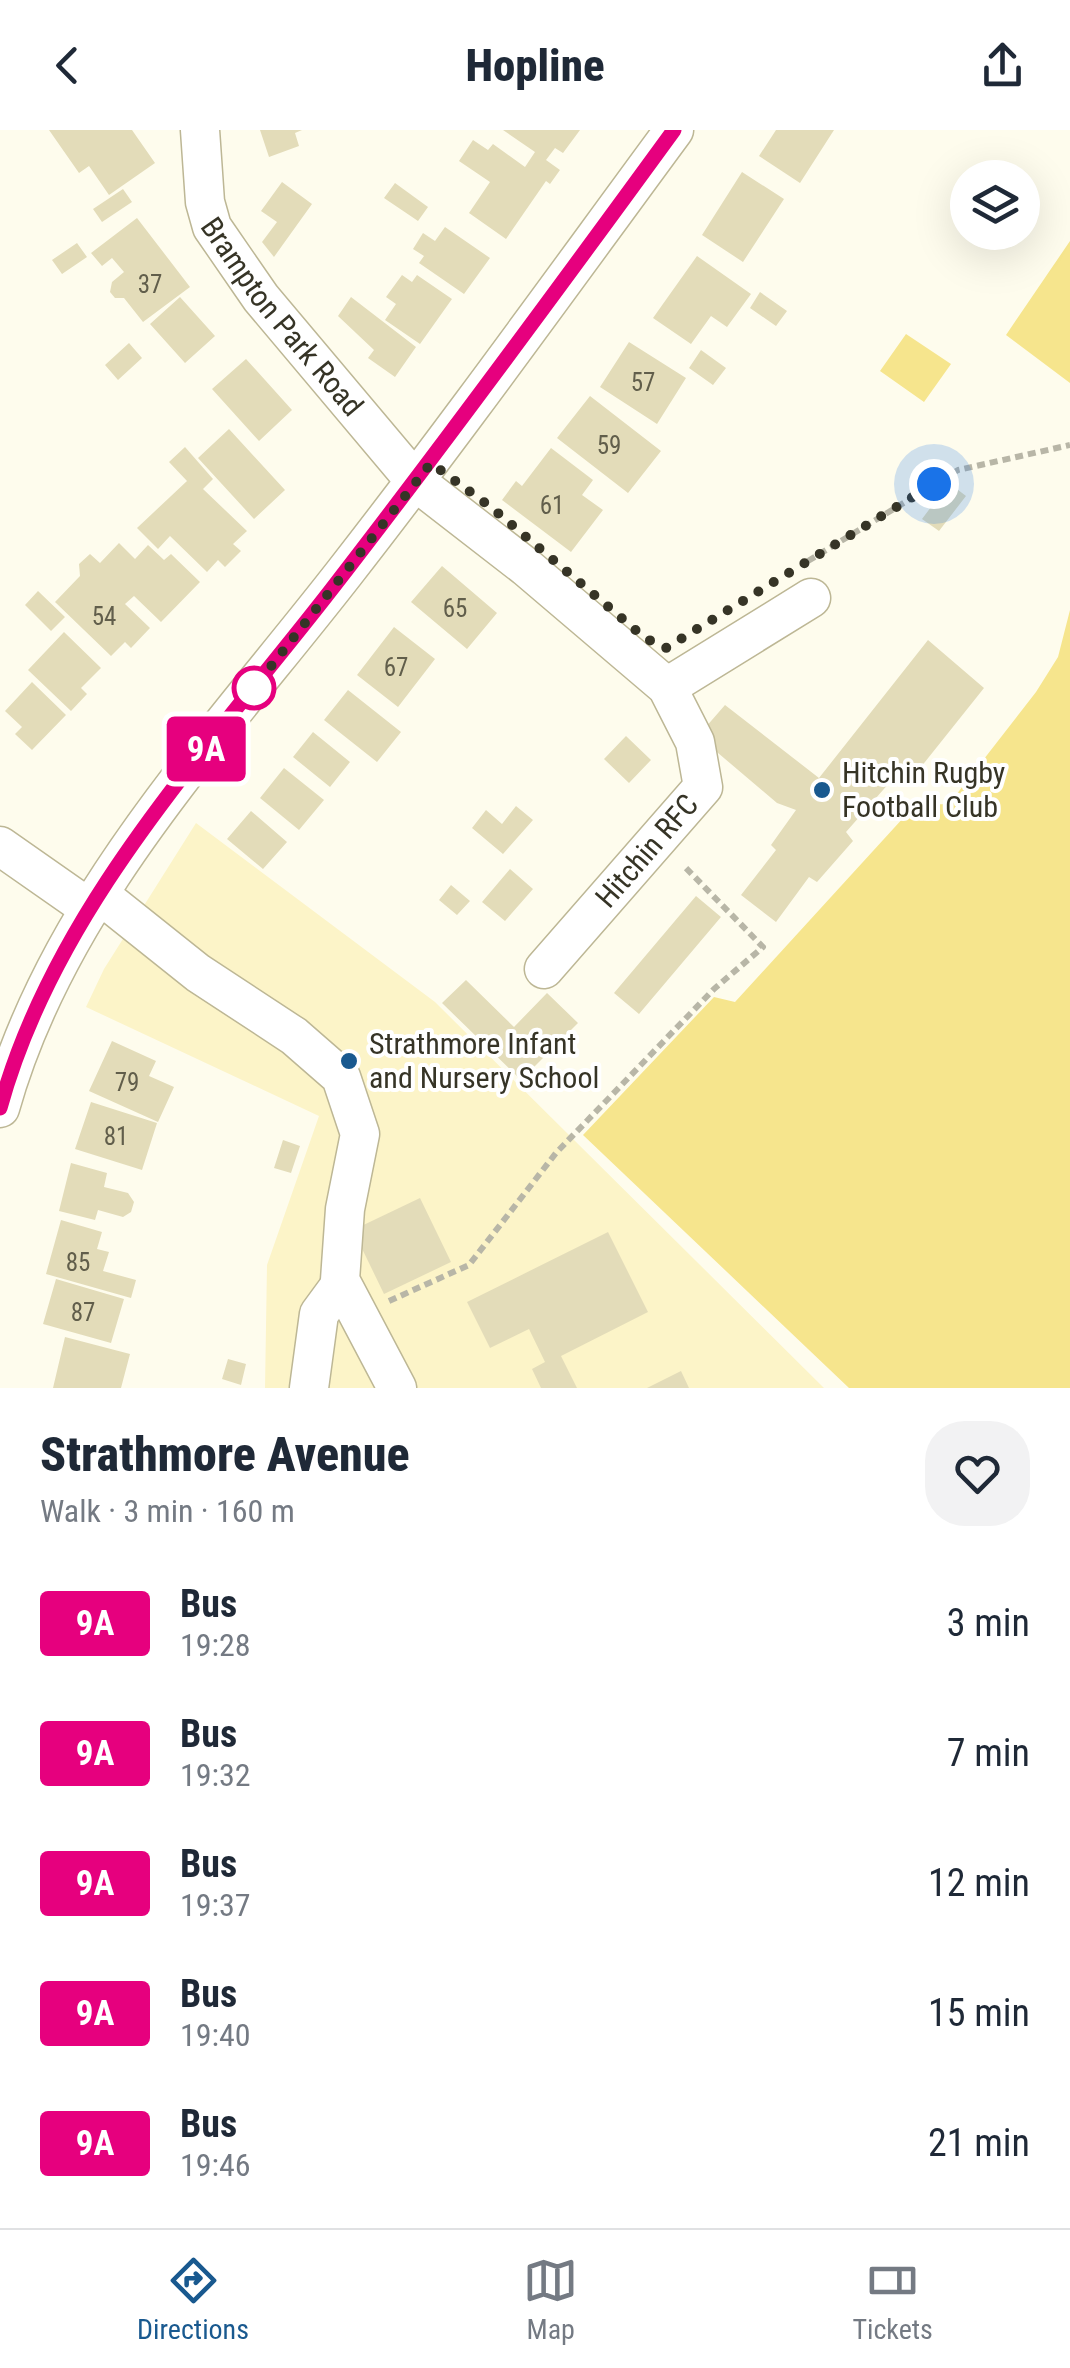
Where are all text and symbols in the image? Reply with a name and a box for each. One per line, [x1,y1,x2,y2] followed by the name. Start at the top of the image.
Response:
[40,38,95,93] icon: back
[975,38,1030,93] icon: share
[465,39,605,92] text: Hopline
[950,160,1040,250] map controls
[950,160,1040,250] button: layers
[194,211,371,423] street label: Brampton Park Road
[138,270,162,299] house number: 37
[631,368,655,397] house number: 57
[597,431,621,460] house number: 59
[909,459,959,509] your location
[540,491,564,520] house number: 61
[443,594,467,623] house number: 65
[92,602,116,631] house number: 54
[384,653,408,682] house number: 67
[233,667,275,709] unlabelled marker
[161,716,251,782] line badge: 9A
[187,729,225,770] text: 9A
[842,755,1005,824] place label: Hitchin Rugby Football Club
[811,779,833,801] marker: Hitchin Rugby Football Club
[588,787,705,914] street label: Hitchin RFC
[369,1026,599,1095] place label: Strathmore Infant and Nursery School
[338,1050,360,1072] marker: Strathmore Infant and Nursery School
[115,1068,139,1097] house number: 79
[104,1122,128,1151] house number: 81
[66,1248,90,1277] house number: 85
[71,1298,95,1327] house number: 87
[925,1421,1030,1526] button: heart
[40,1426,410,1483] text: Strathmore Avenue
[40,1492,295,1530] text: Walk · 3 min · 160 m
[180,1582,237,1626] text: Bus
[947,1601,1030,1645] text: 3 min
[76,1603,114,1644] text: 9A
[180,1626,251,1664] text: 19:28
[180,1712,237,1756] text: Bus
[947,1731,1030,1775] text: 7 min
[76,1733,114,1774] text: 9A
[180,1756,251,1794] text: 19:32
[180,1842,237,1886] text: Bus
[928,1861,1030,1905] text: 12 min
[76,1863,114,1904] text: 9A
[180,1886,251,1924] text: 19:37
[180,1972,237,2016] text: Bus
[928,1991,1030,2035] text: 15 min
[76,1993,114,2034] text: 9A
[180,2016,251,2054] text: 19:40
[180,2102,237,2146] text: Bus
[928,2121,1030,2165] text: 21 min
[76,2123,114,2164] text: 9A
[180,2146,251,2184] text: 19:46
[137,2253,249,2346] tab: Directions
[523,2253,578,2346] tab: Map
[852,2253,933,2346] tab: Tickets

